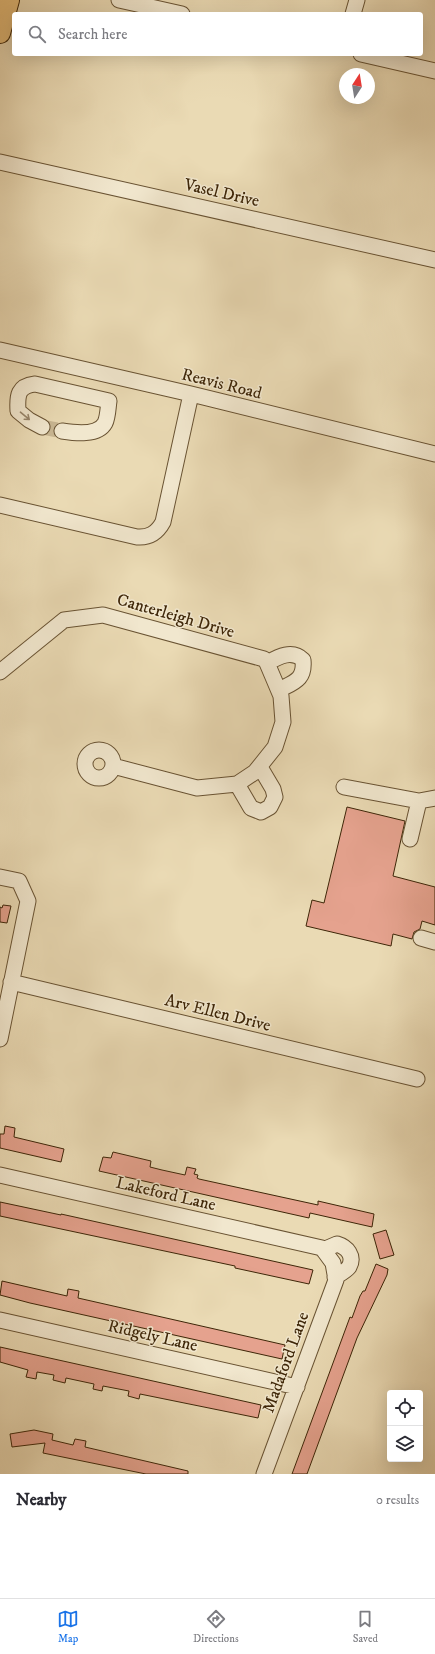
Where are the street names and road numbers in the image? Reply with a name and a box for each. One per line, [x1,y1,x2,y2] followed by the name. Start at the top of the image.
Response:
[181,173,261,212] street label: Vasel Drive
[179,363,265,405] street label: Reavis Road
[114,589,237,643] street label: Canterleigh Drive
[163,989,273,1037] street label: Arv Ellen Drive
[114,1172,218,1216] street label: Lakeford Lane
[258,1309,314,1416] street label: Madaford Lane
[106,1315,200,1357] street label: Ridgely Lane

